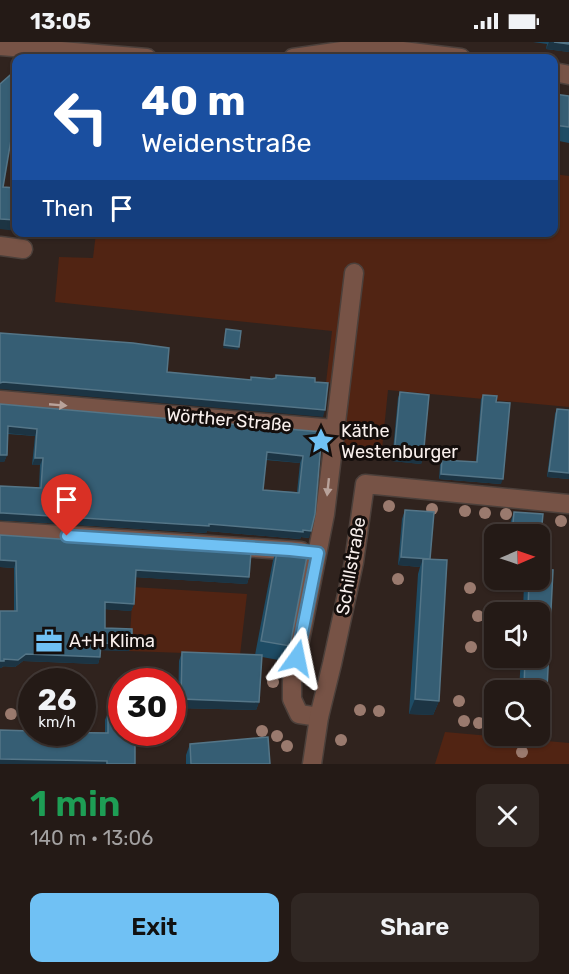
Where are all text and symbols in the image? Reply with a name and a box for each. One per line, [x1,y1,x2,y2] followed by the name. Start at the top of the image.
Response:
[30,8,91,35] text: 13:05
[141,76,246,126] text: 40 m
[42,78,120,156] icon: left
[141,127,312,159] text: Weidenstraße
[105,192,138,225] icon: arrive
[42,195,93,222] text: Then
[49,400,68,410] one-way arrow
[165,404,293,436] street label: Wörther Straße
[341,420,458,463] place label: Käthe Westenburger
[306,426,336,456] place icon: Käthe Westenburger
[41,474,92,536] pin
[323,478,332,497] one-way arrow
[50,483,83,516] icon: arrive
[332,515,370,617] street label: Schillstraße
[484,524,550,590] north arrow
[484,524,550,746] map controls
[484,602,550,668] button: sound
[34,626,64,656] office icon: A+H Klima
[265,626,329,690] position arrow
[69,630,155,652] place label: A+H Klima
[108,668,186,746] speed limit sign: 30
[484,680,550,746] button: search
[37,682,77,718] text: 26
[38,713,76,731] text: km/h
[30,782,121,825] text: 1 min
[476,784,539,847] button: close
[30,826,153,850] text: 140 m · 13:06
[30,893,279,962] button: Exit
[291,893,539,962] button: Share

